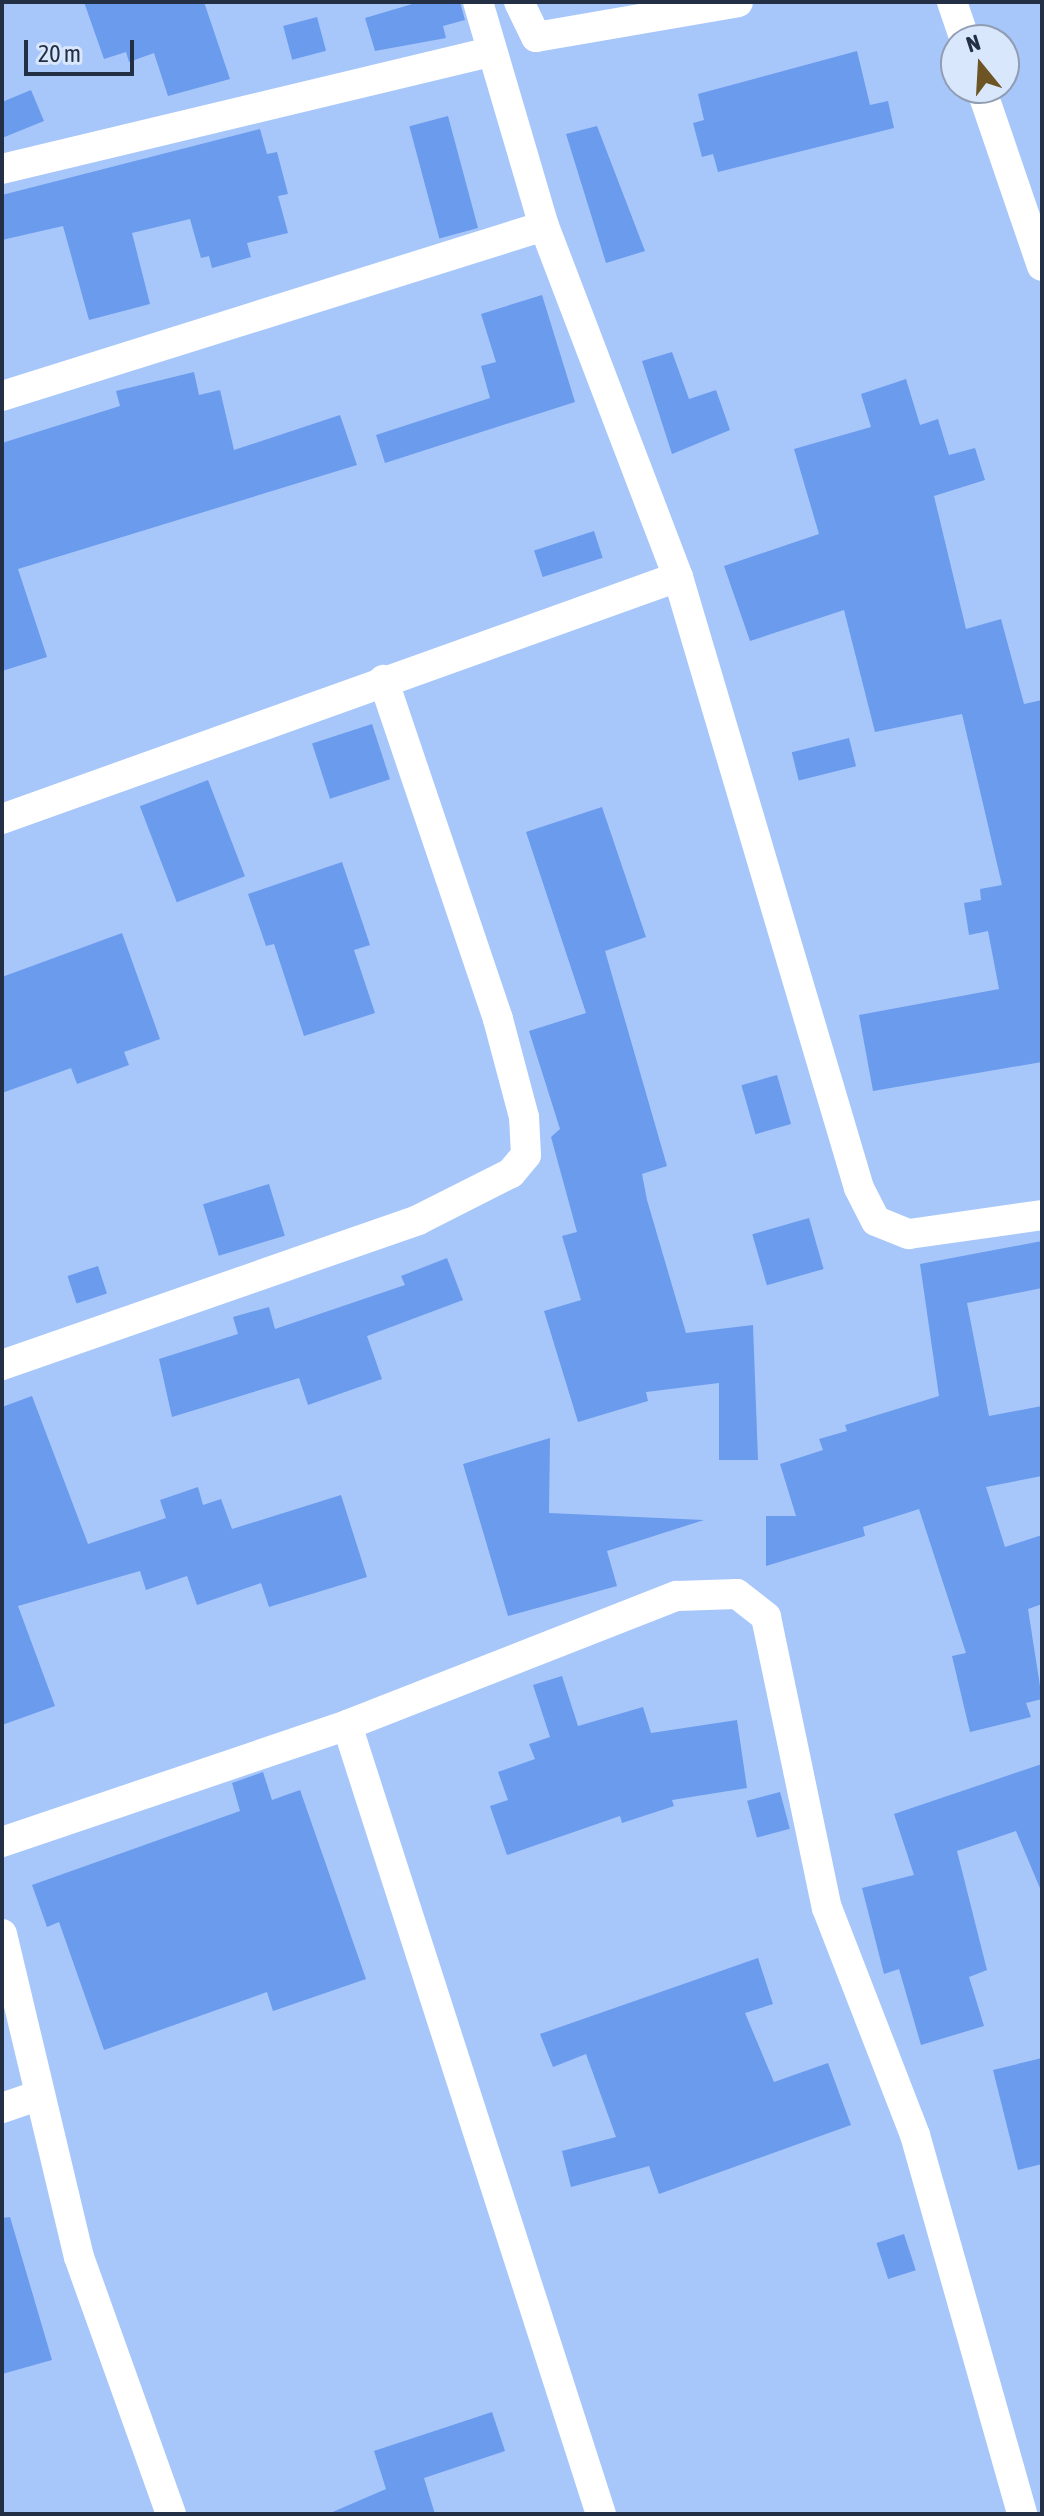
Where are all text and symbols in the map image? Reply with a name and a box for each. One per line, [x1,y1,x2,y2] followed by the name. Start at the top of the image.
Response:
[28,24,138,74] scale bar
[940,24,1020,104] north arrow
[963,29,983,57] text: N
[38,40,81,67] text: 20 m

